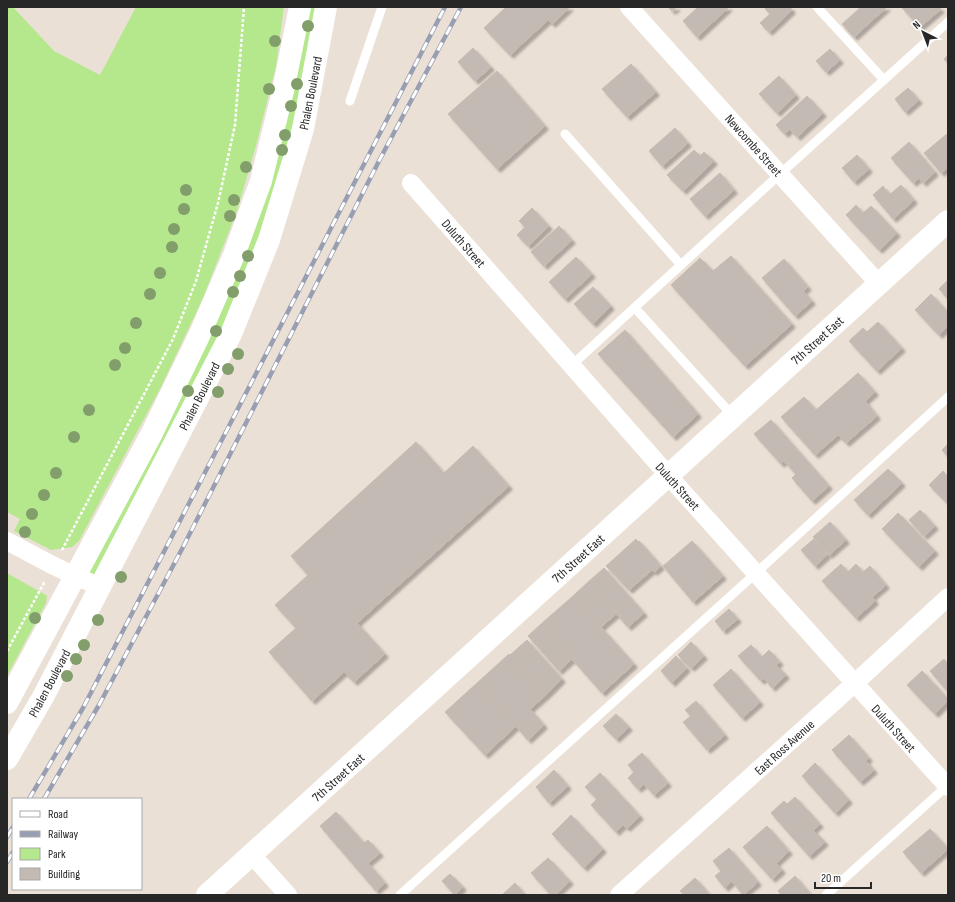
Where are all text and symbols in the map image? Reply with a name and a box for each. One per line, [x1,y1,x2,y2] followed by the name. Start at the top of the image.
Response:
[903,12,943,52] north arrow
[910,18,923,32] text: N
[296,55,326,131] street label: Phalen Boulevard
[721,111,785,180] street label: Newcombe Street
[438,216,489,271] street label: Duluth Street
[788,313,847,369] street label: 7th Street East
[176,360,224,433] street label: Phalen Boulevard
[652,459,703,514] street label: Duluth Street
[549,531,608,587] street label: 7th Street East
[25,647,74,720] street label: Phalen Boulevard
[868,701,919,756] street label: Duluth Street
[751,717,818,779] street label: East Ross Avenue
[309,750,368,806] street label: 7th Street East
[12,798,142,890] legend
[48,807,68,822] text: Road
[48,827,79,842] text: Railway
[48,847,66,862] text: Park
[815,864,871,890] scale bar
[48,867,80,882] text: Building
[821,871,841,886] text: 20 m

